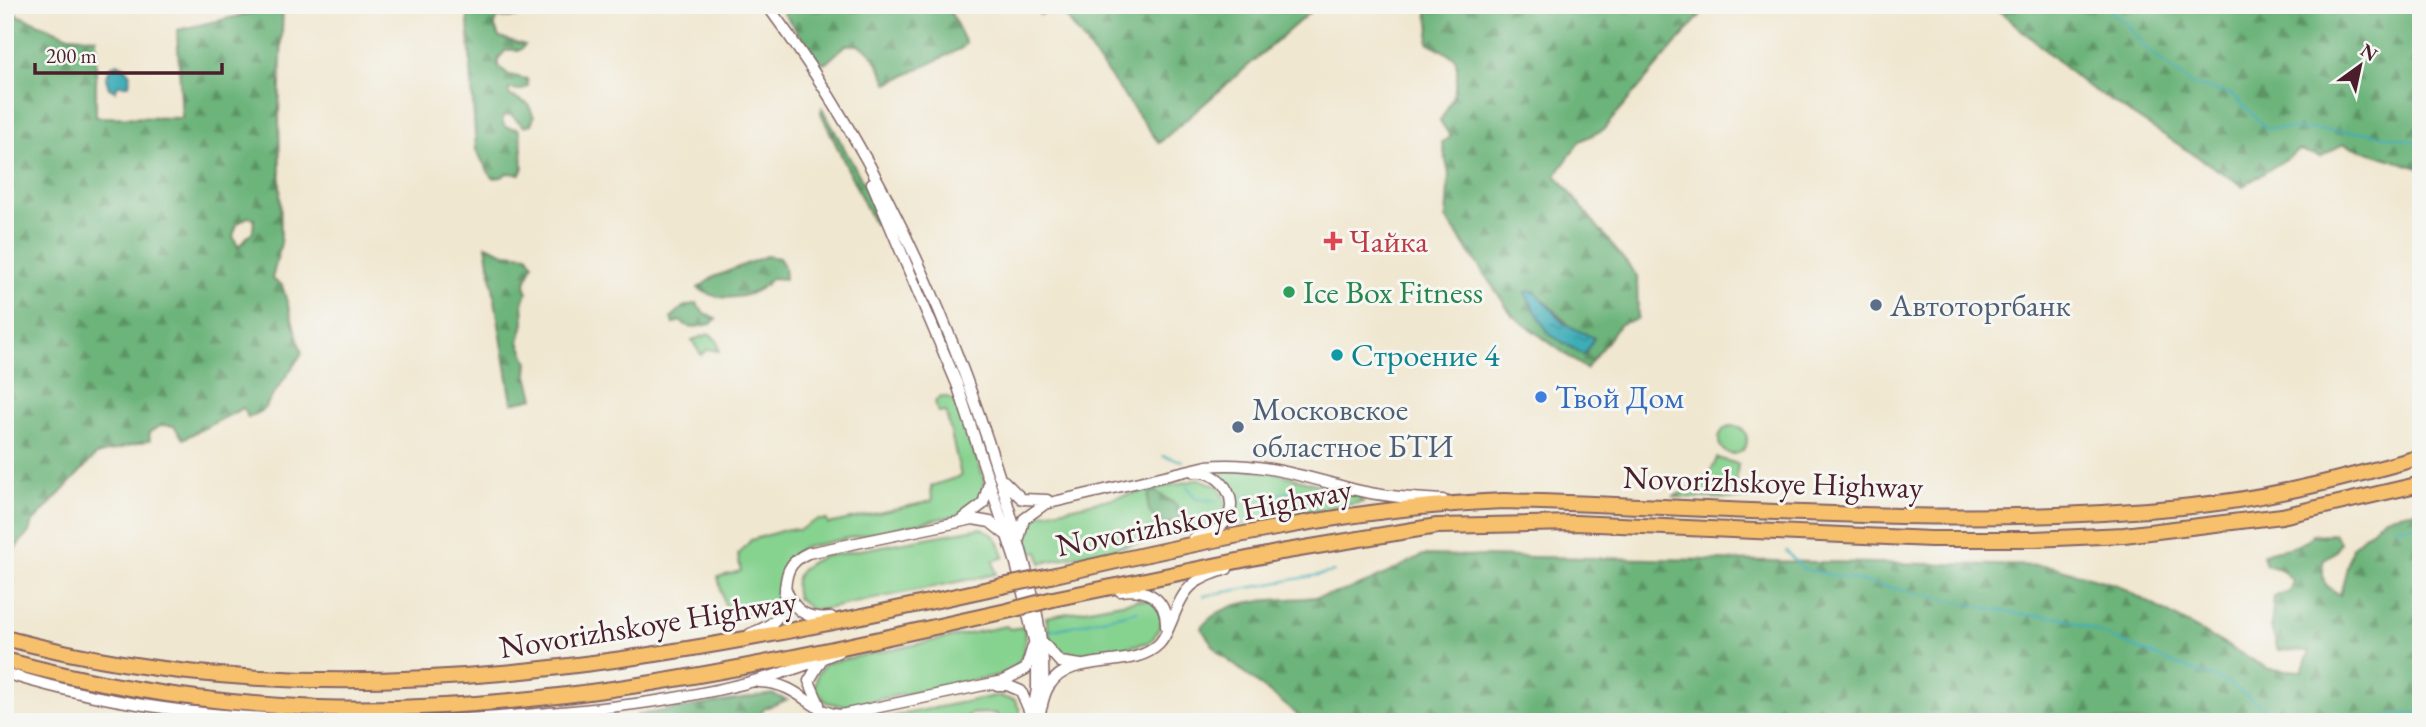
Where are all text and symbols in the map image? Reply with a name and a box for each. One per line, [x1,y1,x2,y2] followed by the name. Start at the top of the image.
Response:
[35,32,222,76] scale bar
[2324,32,2394,102] north arrow
[2356,37,2383,67] text: N
[46,42,97,69] text: 200 m
[1349,220,1428,262] place label: Чайка
[1323,231,1343,251] marker: Чайка
[1303,271,1483,313] place label: Ice Box Fitness
[1281,284,1297,300] marker: Ice Box Fitness
[1889,284,2071,326] place label: Автоторгбанк
[1868,297,1884,313] marker: Автоторгбанк
[1351,334,1500,376] place label: Строение 4
[1329,347,1345,363] marker: Строение 4
[1555,376,1684,418] place label: Твой Дом
[1252,388,1454,467] place label: Московское областное БТИ
[1533,389,1549,405] marker: Твой Дом
[1230,419,1246,435] marker: Московское областное БТИ
[1622,456,1925,508] street label: Novorizhskoye Highway
[1052,468,1356,566] street label: Novorizhskoye Highway
[496,580,801,668] street label: Novorizhskoye Highway

